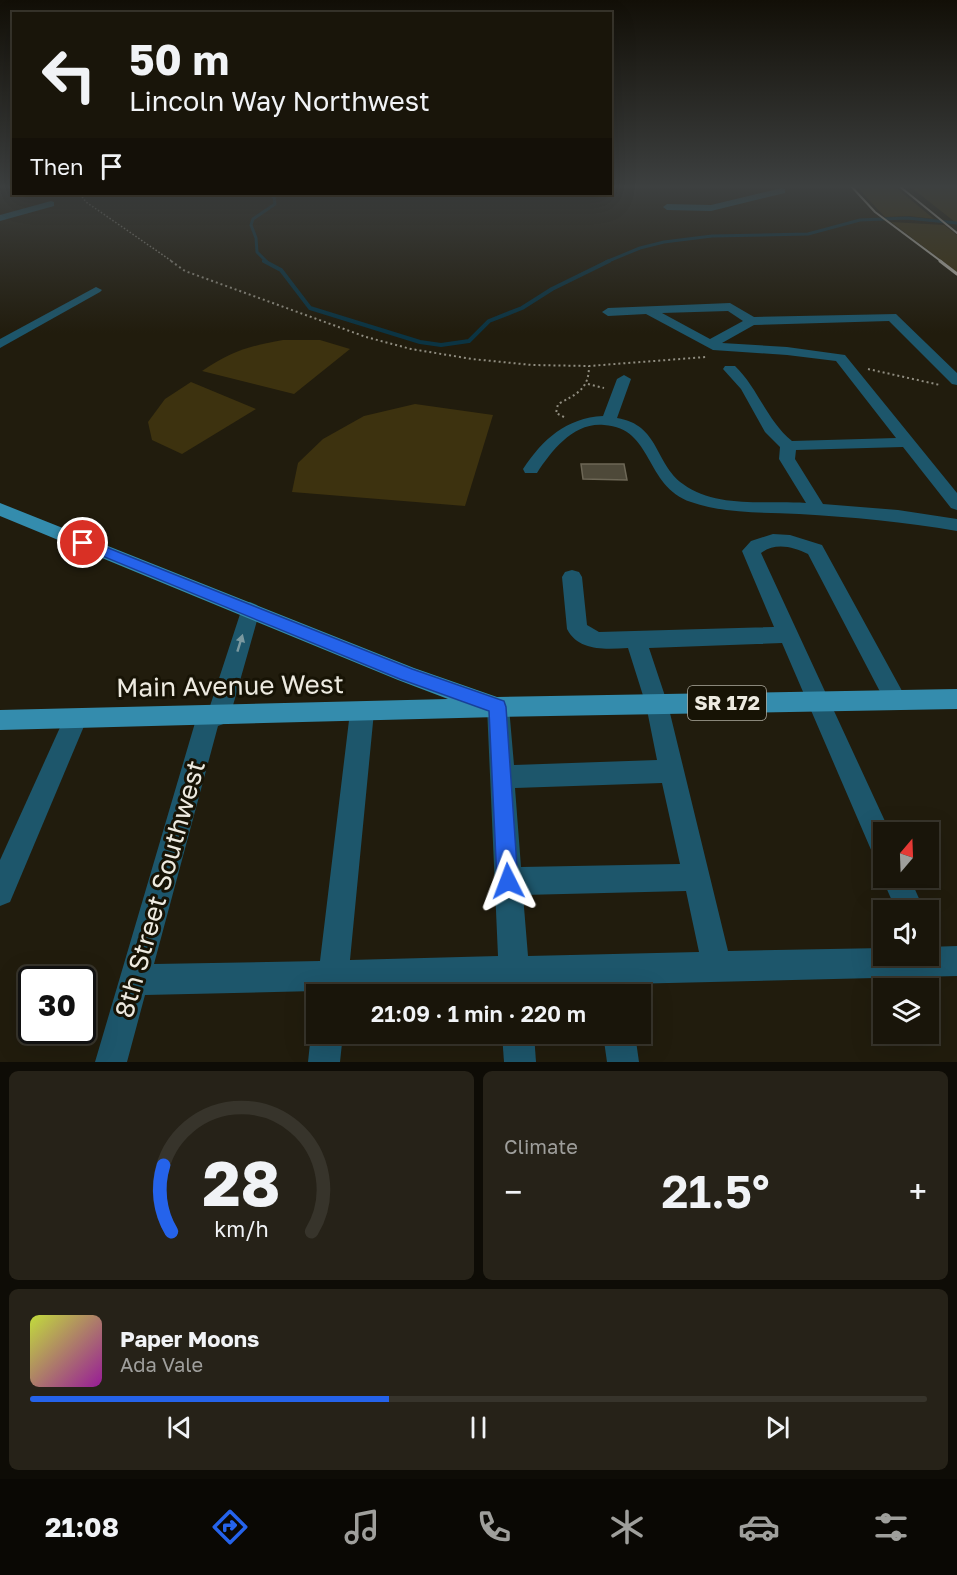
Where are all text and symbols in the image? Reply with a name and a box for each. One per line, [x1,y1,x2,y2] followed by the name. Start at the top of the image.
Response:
[129,34,229,84] text: 50 m
[30,36,108,114] icon: left
[129,85,430,117] text: Lincoln Way Northwest
[95,150,128,183] icon: arrive
[30,153,83,180] text: Then
[57,517,108,568] pin
[66,526,99,559] icon: arrive
[236,634,245,652] one-way arrow
[116,668,344,703] street label: Main Avenue West
[688,686,766,720] road number: SR 172
[108,757,211,1021] street label: 8th Street Southwest
[873,822,939,888] north arrow
[873,822,939,1044] map controls
[476,849,540,913] position arrow
[873,900,939,966] button: sound
[18,966,96,1044] speed limit sign: 30
[873,978,939,1044] button: layers
[371,1000,586,1027] text: 21:09 · 1 min · 220 m
[504,1134,578,1158] text: Climate
[202,1145,280,1220] text: 28
[661,1164,770,1218] text: 21.5°
[504,1172,522,1211] text: −
[909,1172,927,1211] text: +
[214,1217,269,1243] text: km/h
[120,1325,259,1352] text: Paper Moons
[120,1352,203,1376] text: Ada Vale
[163,1411,196,1444] icon: previous
[462,1411,495,1444] icon: pause
[761,1411,794,1444] icon: next
[209,1506,251,1548] icon: directions
[341,1506,383,1548] icon: music
[473,1506,515,1548] icon: phone
[606,1506,648,1548] icon: climate
[738,1506,780,1548] icon: car
[870,1506,912,1548] icon: filters
[45,1511,119,1543] text: 21:08

